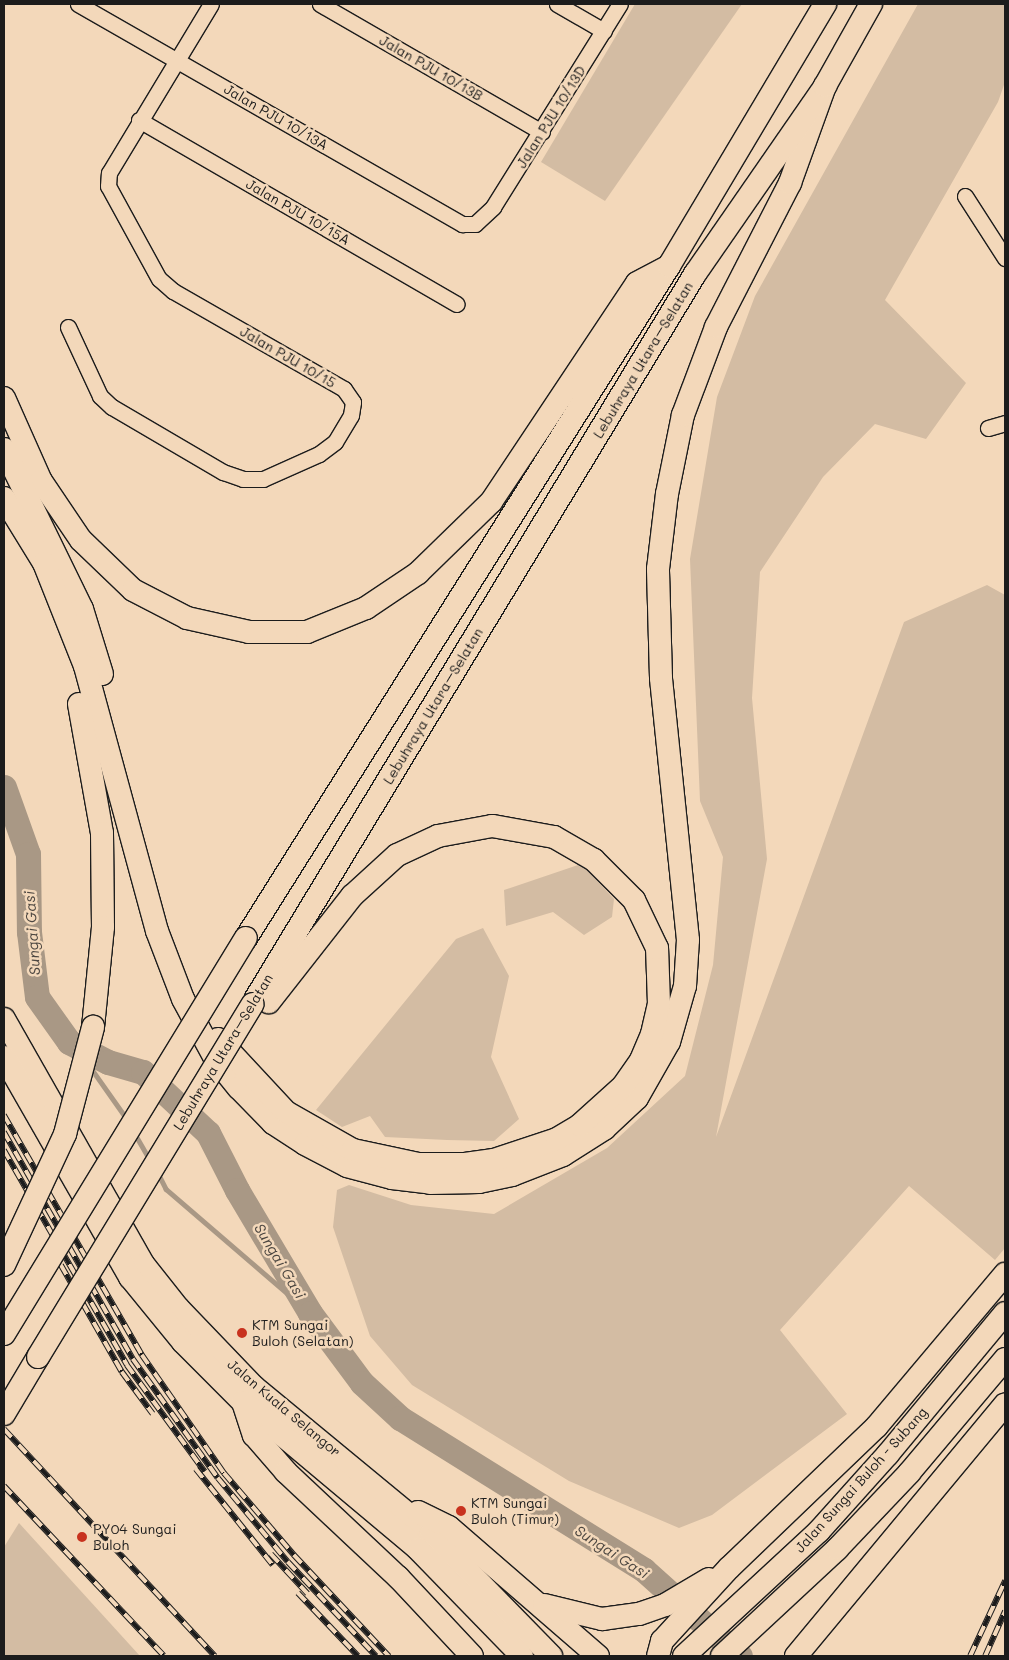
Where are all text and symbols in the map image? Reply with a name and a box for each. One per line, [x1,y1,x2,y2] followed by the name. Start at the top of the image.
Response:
[376,32,486,104] street label: Jalan PJU 10/13B
[513,63,589,171] street label: Jalan PJU 10/13D
[221,80,331,154] street label: Jalan PJU 10/13A
[243,175,353,249] street label: Jalan PJU 10/15A
[590,279,696,441] street label: Lebuhraya Utara–Selatan
[237,323,339,391] street label: Jalan PJU 10/15
[380,625,486,787] street label: Lebuhraya Utara–Selatan
[20,890,44,976] water label: Sungai Gasi
[170,971,276,1133] street label: Lebuhraya Utara–Selatan
[250,1220,310,1302] water label: Sungai Gasi
[252,1317,353,1350] place label: KTM Sungai Buloh (Selatan)
[236,1327,248,1339] marker: KTM Sungai Buloh (Selatan)
[224,1356,344,1460] street label: Jalan Kuala Selangor
[791,1404,931,1556] street label: Jalan Sungai Buloh - Subang
[471,1495,559,1528] place label: KTM Sungai Buloh (Timur)
[455,1505,467,1517] marker: KTM Sungai Buloh (Timur)
[93,1521,176,1554] place label: PY04 Sungai Buloh
[572,1521,652,1583] water label: Sungai Gasi
[75,1530,89,1544] marker: PY04 Sungai Buloh

